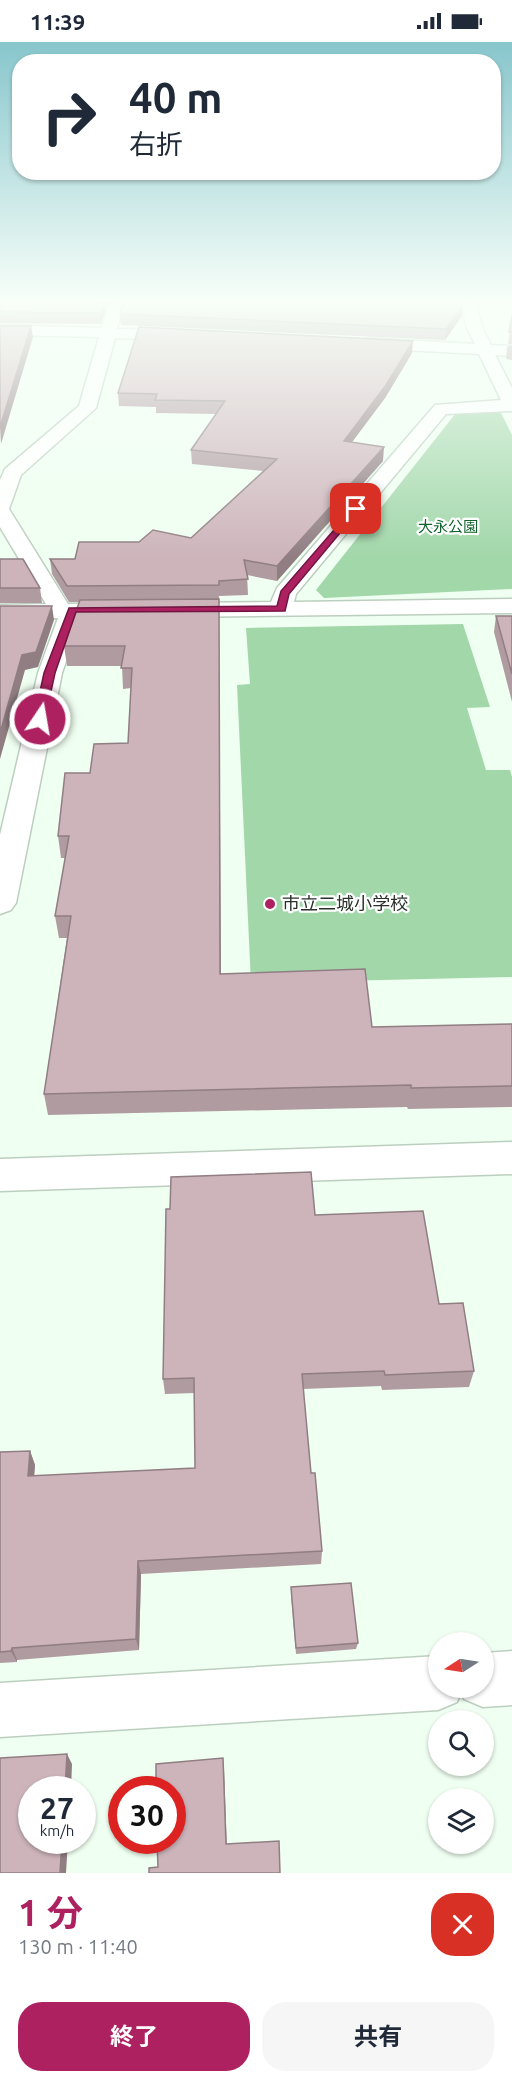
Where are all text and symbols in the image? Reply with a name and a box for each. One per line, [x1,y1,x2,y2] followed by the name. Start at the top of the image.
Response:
[30,9,85,34] text: 11:39
[129,74,223,121] text: 40 m
[30,78,108,156] icon: right
[129,129,183,159] text: 右折
[330,483,381,534] pin
[339,492,372,525] icon: arrive
[418,518,478,535] park label: 大永公園
[8,687,72,751] position arrow
[282,893,408,913] place label: 市立二城小学校
[263,897,277,911] marker: 市立二城小学校
[428,1632,494,1698] north arrow
[428,1632,494,1854] map controls
[428,1710,494,1776] button: search
[108,1776,186,1854] speed limit sign: 30
[428,1788,494,1854] button: layers
[40,1791,74,1825] text: 27
[40,1822,74,1839] text: km/h
[18,1892,83,1933] text: 1 分
[431,1893,494,1956] button: close
[18,1935,138,1958] text: 130 m · 11:40
[18,2002,250,2071] button: 終了
[262,2002,494,2071] button: 共有

